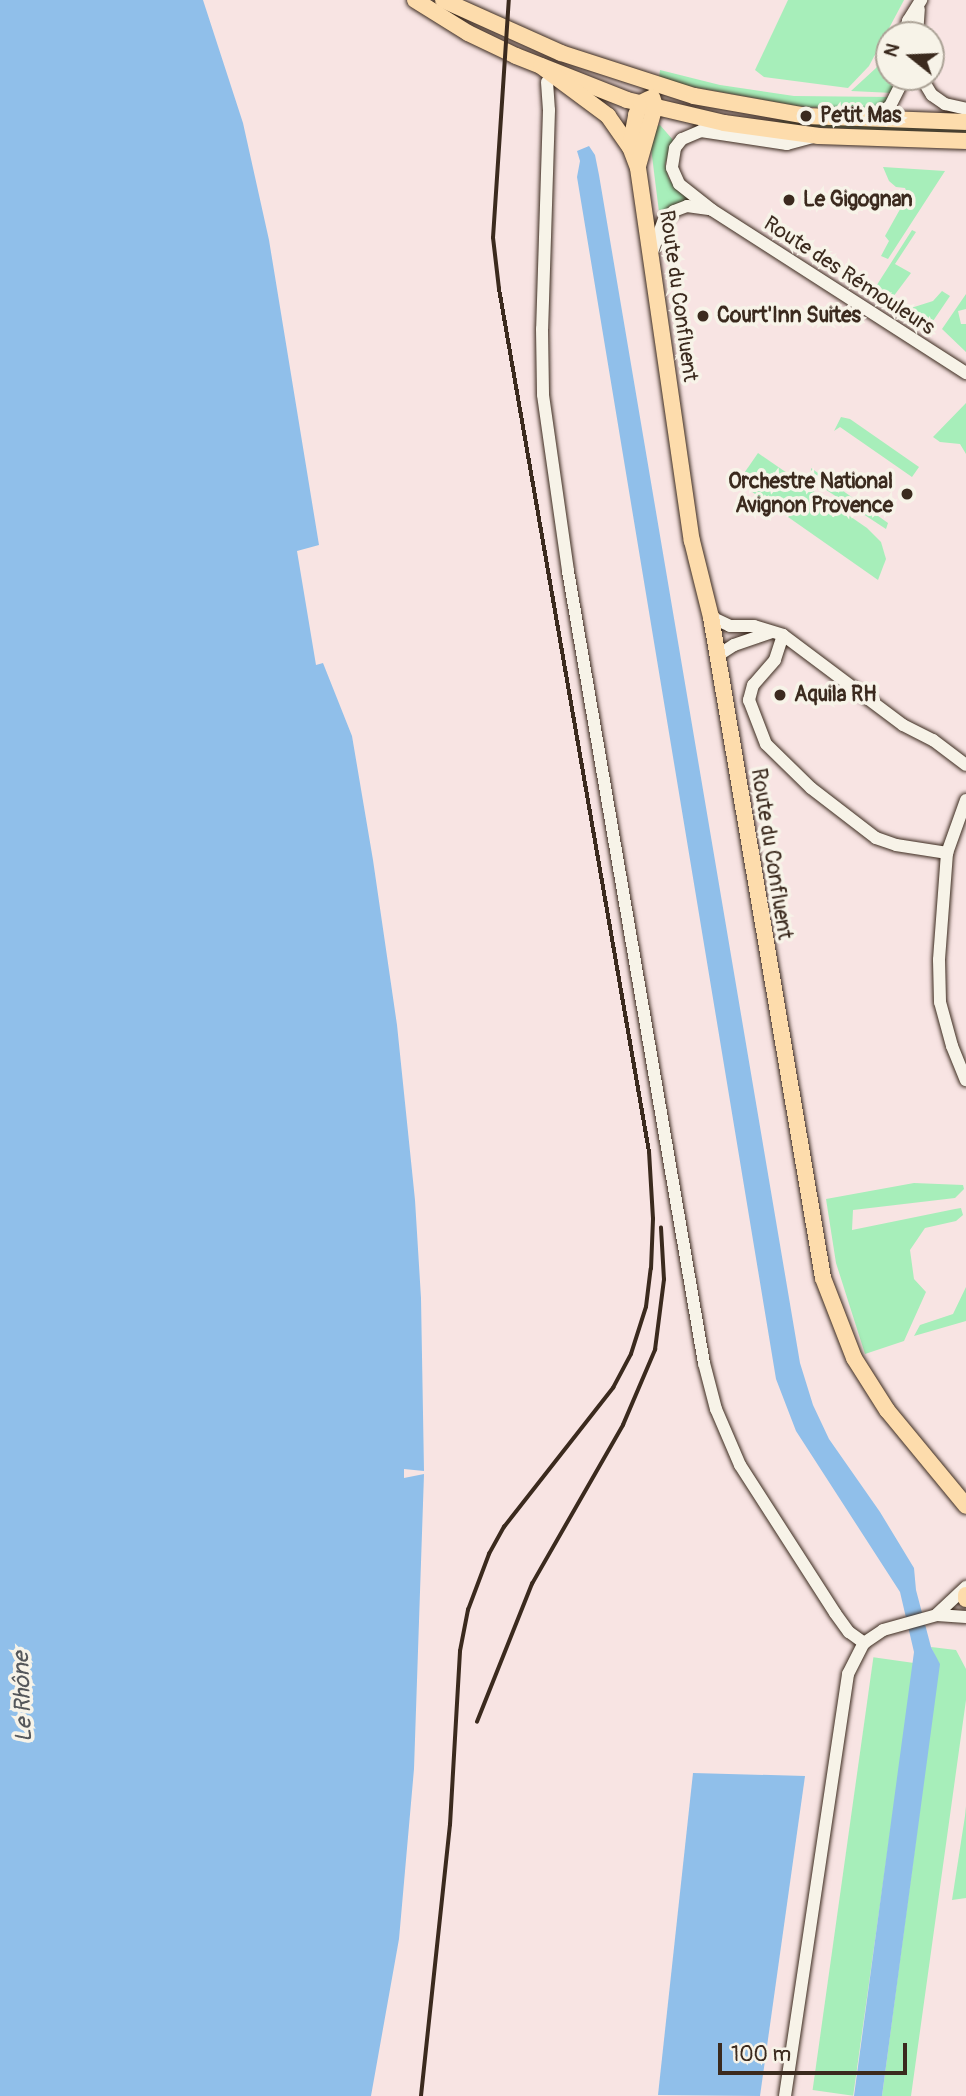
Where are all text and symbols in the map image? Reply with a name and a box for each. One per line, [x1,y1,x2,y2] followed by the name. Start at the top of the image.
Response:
[875,21,945,91] north arrow
[879,40,905,60] text: N
[820,103,901,129] place label: Petit Mas
[798,108,814,124] marker: Petit Mas
[803,187,913,213] place label: Le Gigognan
[781,192,797,208] marker: Le Gigognan
[653,209,703,383] street label: Route du Confluent
[759,211,939,341] street label: Route des Rémouleurs
[717,303,861,329] place label: Court'Inn Suites
[695,308,711,324] marker: Court'Inn Suites
[728,469,893,519] place label: Orchestre National Avignon Provence
[899,486,915,502] marker: Orchestre National Avignon Provence
[794,682,877,708] place label: Aquila RH
[772,687,788,703] marker: Aquila RH
[745,767,797,941] street label: Route du Confluent
[8,1651,38,1743] water label: Le Rhône
[721,2030,910,2074] scale bar
[731,2041,791,2068] text: 100 m

